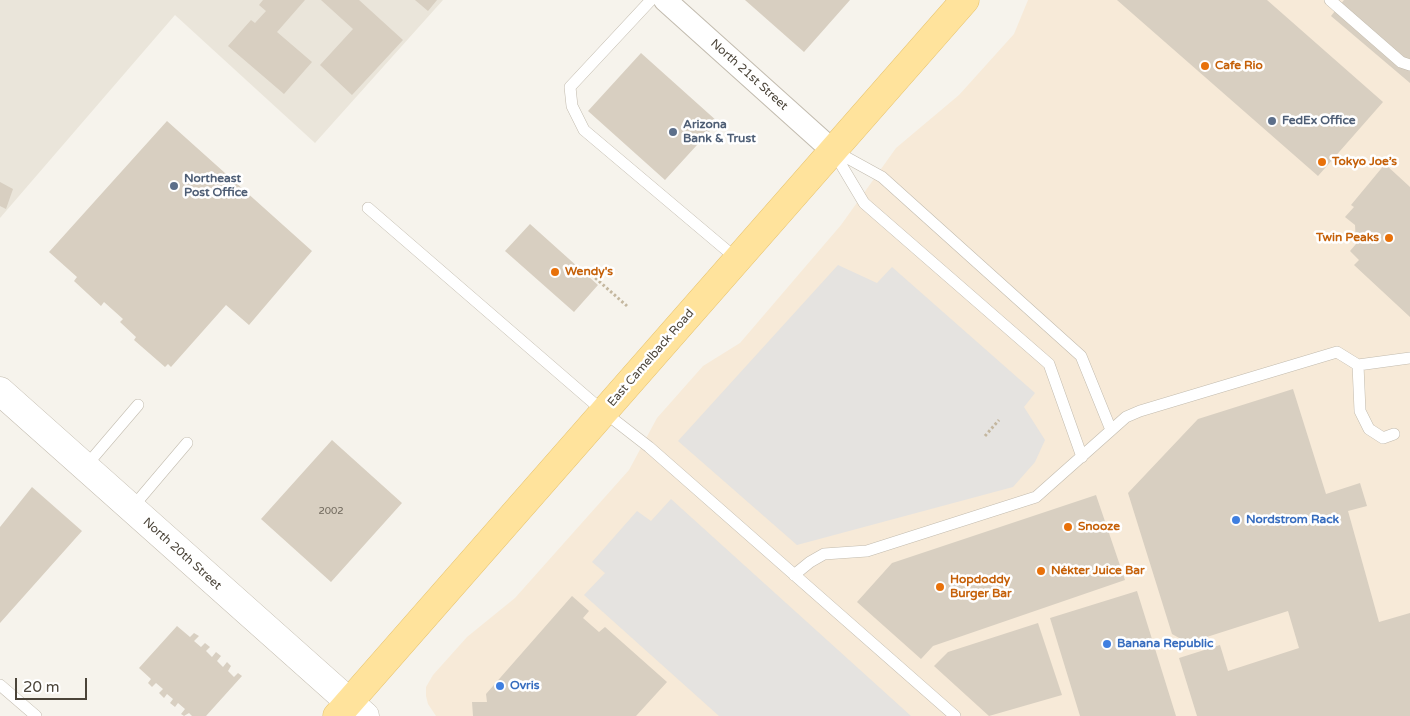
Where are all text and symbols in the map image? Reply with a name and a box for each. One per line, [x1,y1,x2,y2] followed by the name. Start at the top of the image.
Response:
[707,36,791,114] street label: North 21st Street
[1215,59,1263,73] place label: Cafe Rio
[1199,60,1211,72] marker: Cafe Rio
[1282,114,1356,128] place label: FedEx Office
[1266,115,1278,127] marker: FedEx Office
[683,118,756,146] place label: Arizona Bank & Trust
[667,126,679,138] marker: Arizona Bank & Trust
[1332,155,1397,169] place label: Tokyo Joe’s
[1316,156,1328,168] marker: Tokyo Joe’s
[184,172,248,200] place label: Northeast Post Office
[168,180,180,192] marker: Northeast Post Office
[1316,231,1379,245] place label: Twin Peaks
[1383,232,1395,244] marker: Twin Peaks
[565,265,613,279] place label: Wendy's
[549,266,561,278] marker: Wendy's
[605,306,697,410] street label: East Camelback Road
[318,505,344,517] house number: 2002
[1246,513,1339,527] place label: Nordstrom Rack
[1230,514,1242,526] marker: Nordstrom Rack
[140,515,224,593] street label: North 20th Street
[1078,520,1120,534] place label: Snooze
[1062,521,1074,533] marker: Snooze
[1051,564,1145,578] place label: Nékter Juice Bar
[1035,565,1047,577] marker: Nékter Juice Bar
[950,573,1012,601] place label: Hopdoddy Burger Bar
[934,581,946,593] marker: Hopdoddy Burger Bar
[1117,637,1213,651] place label: Banana Republic
[1101,638,1113,650] marker: Banana Republic
[18,668,90,700] scale bar
[23,678,60,696] text: 20 m
[510,679,539,693] place label: Ovris
[494,680,506,692] marker: Ovris

